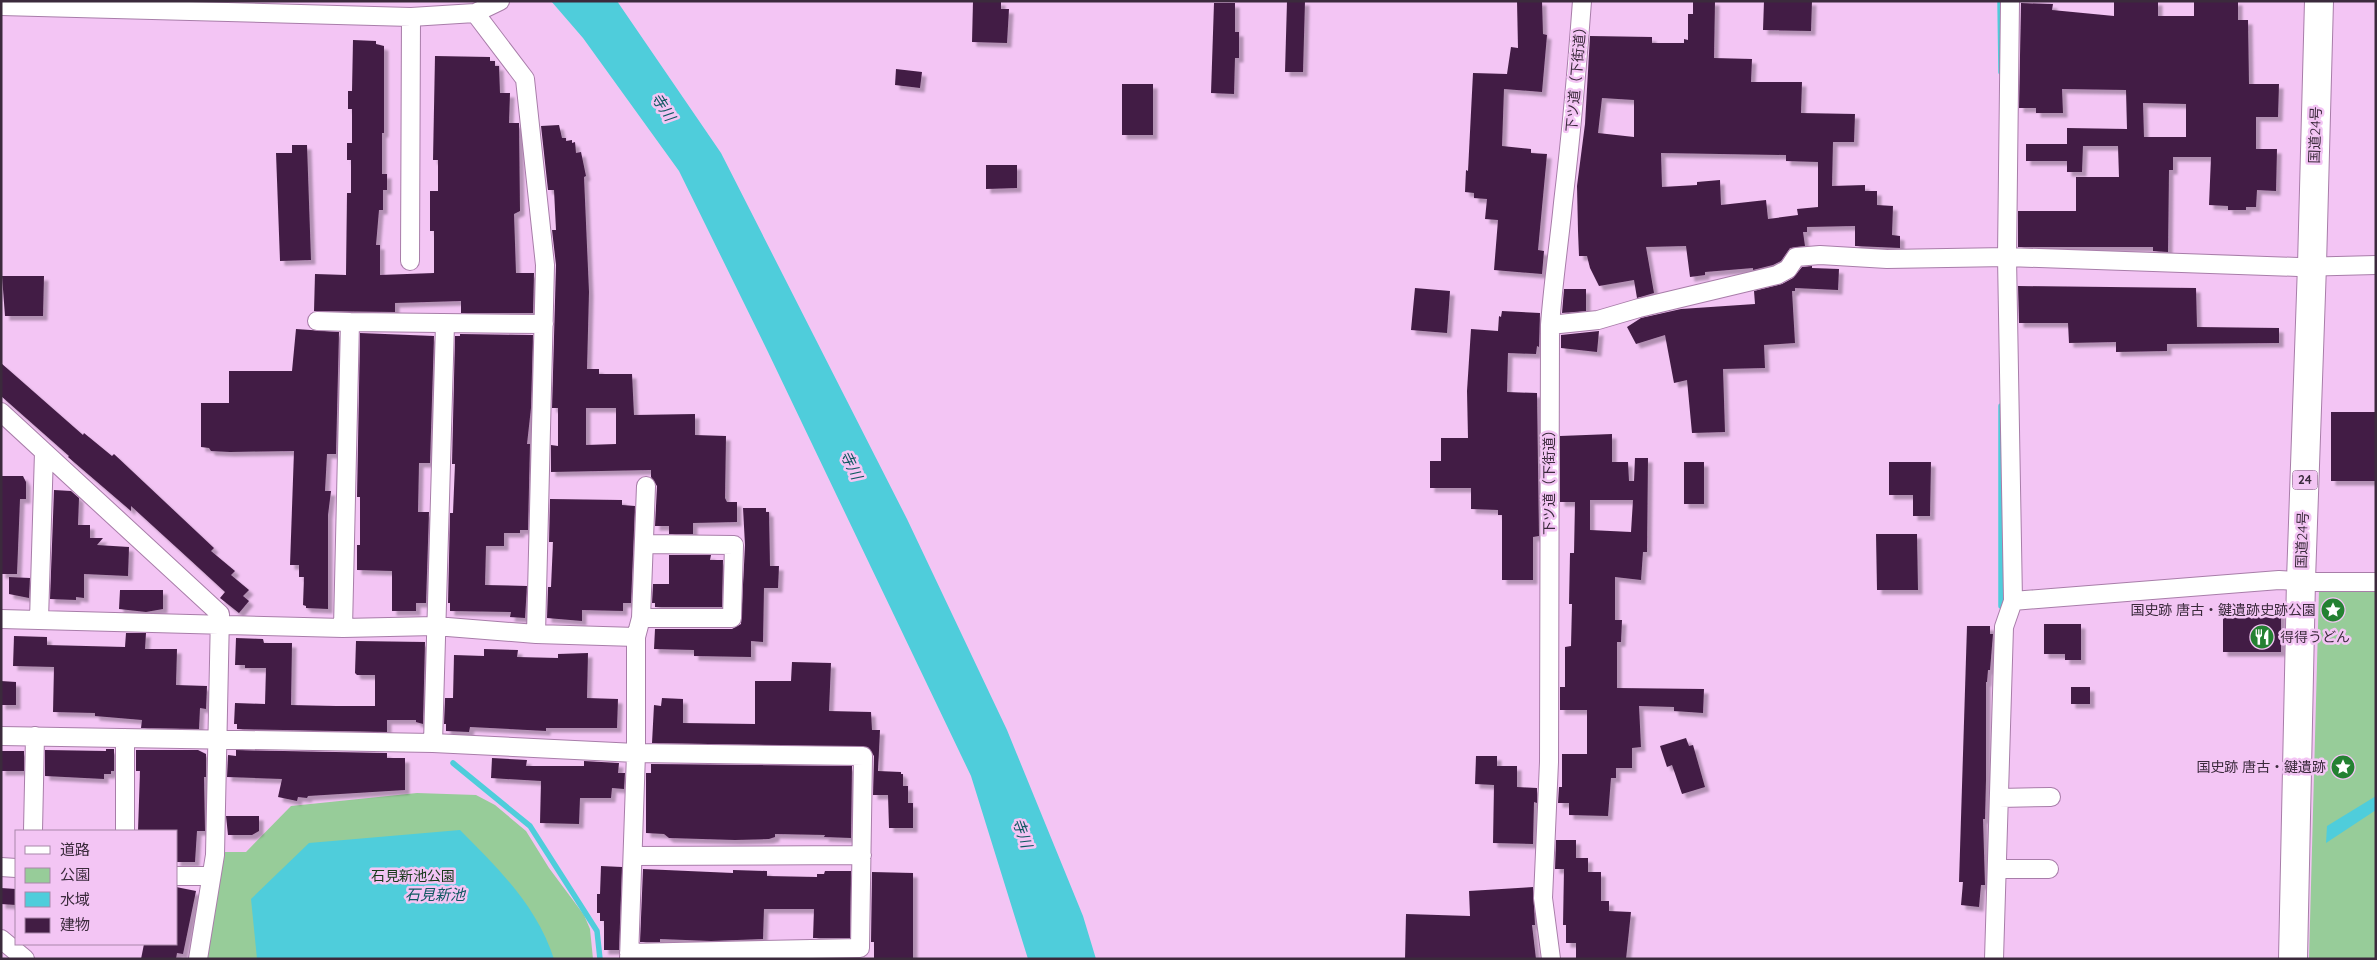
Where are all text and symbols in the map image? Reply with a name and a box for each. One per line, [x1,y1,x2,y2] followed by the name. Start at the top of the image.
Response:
[1562,19,1590,133] street label: 下ツ道（下街道）
[647,89,681,126] water label: 寺川
[2305,106,2325,164] street label: 国道24号
[1540,423,1558,535] street label: 下ツ道（下街道）
[836,447,867,484] water label: 寺川
[2292,470,2318,490] road number: 24
[2292,511,2312,569] street label: 国道24号
[2320,597,2346,623] place icon: 国史跡 唐古・鍵遺跡史跡公園
[2130,601,2316,619] place label: 国史跡 唐古・鍵遺跡史跡公園
[2249,624,2275,650] restaurant icon: 得得うどん
[2280,628,2350,646] place label: 得得うどん
[2330,754,2356,780] place icon: 国史跡 唐古・鍵遺跡
[2196,758,2326,776] place label: 国史跡 唐古・鍵遺跡
[1008,815,1037,852] water label: 寺川
[15,830,178,945] legend
[60,840,90,859] text: 道路
[60,865,90,884] text: 公園
[371,867,455,885] park label: 石見新池公園
[405,885,467,904] water label: 石見新池
[60,890,90,909] text: 水域
[60,915,90,934] text: 建物

